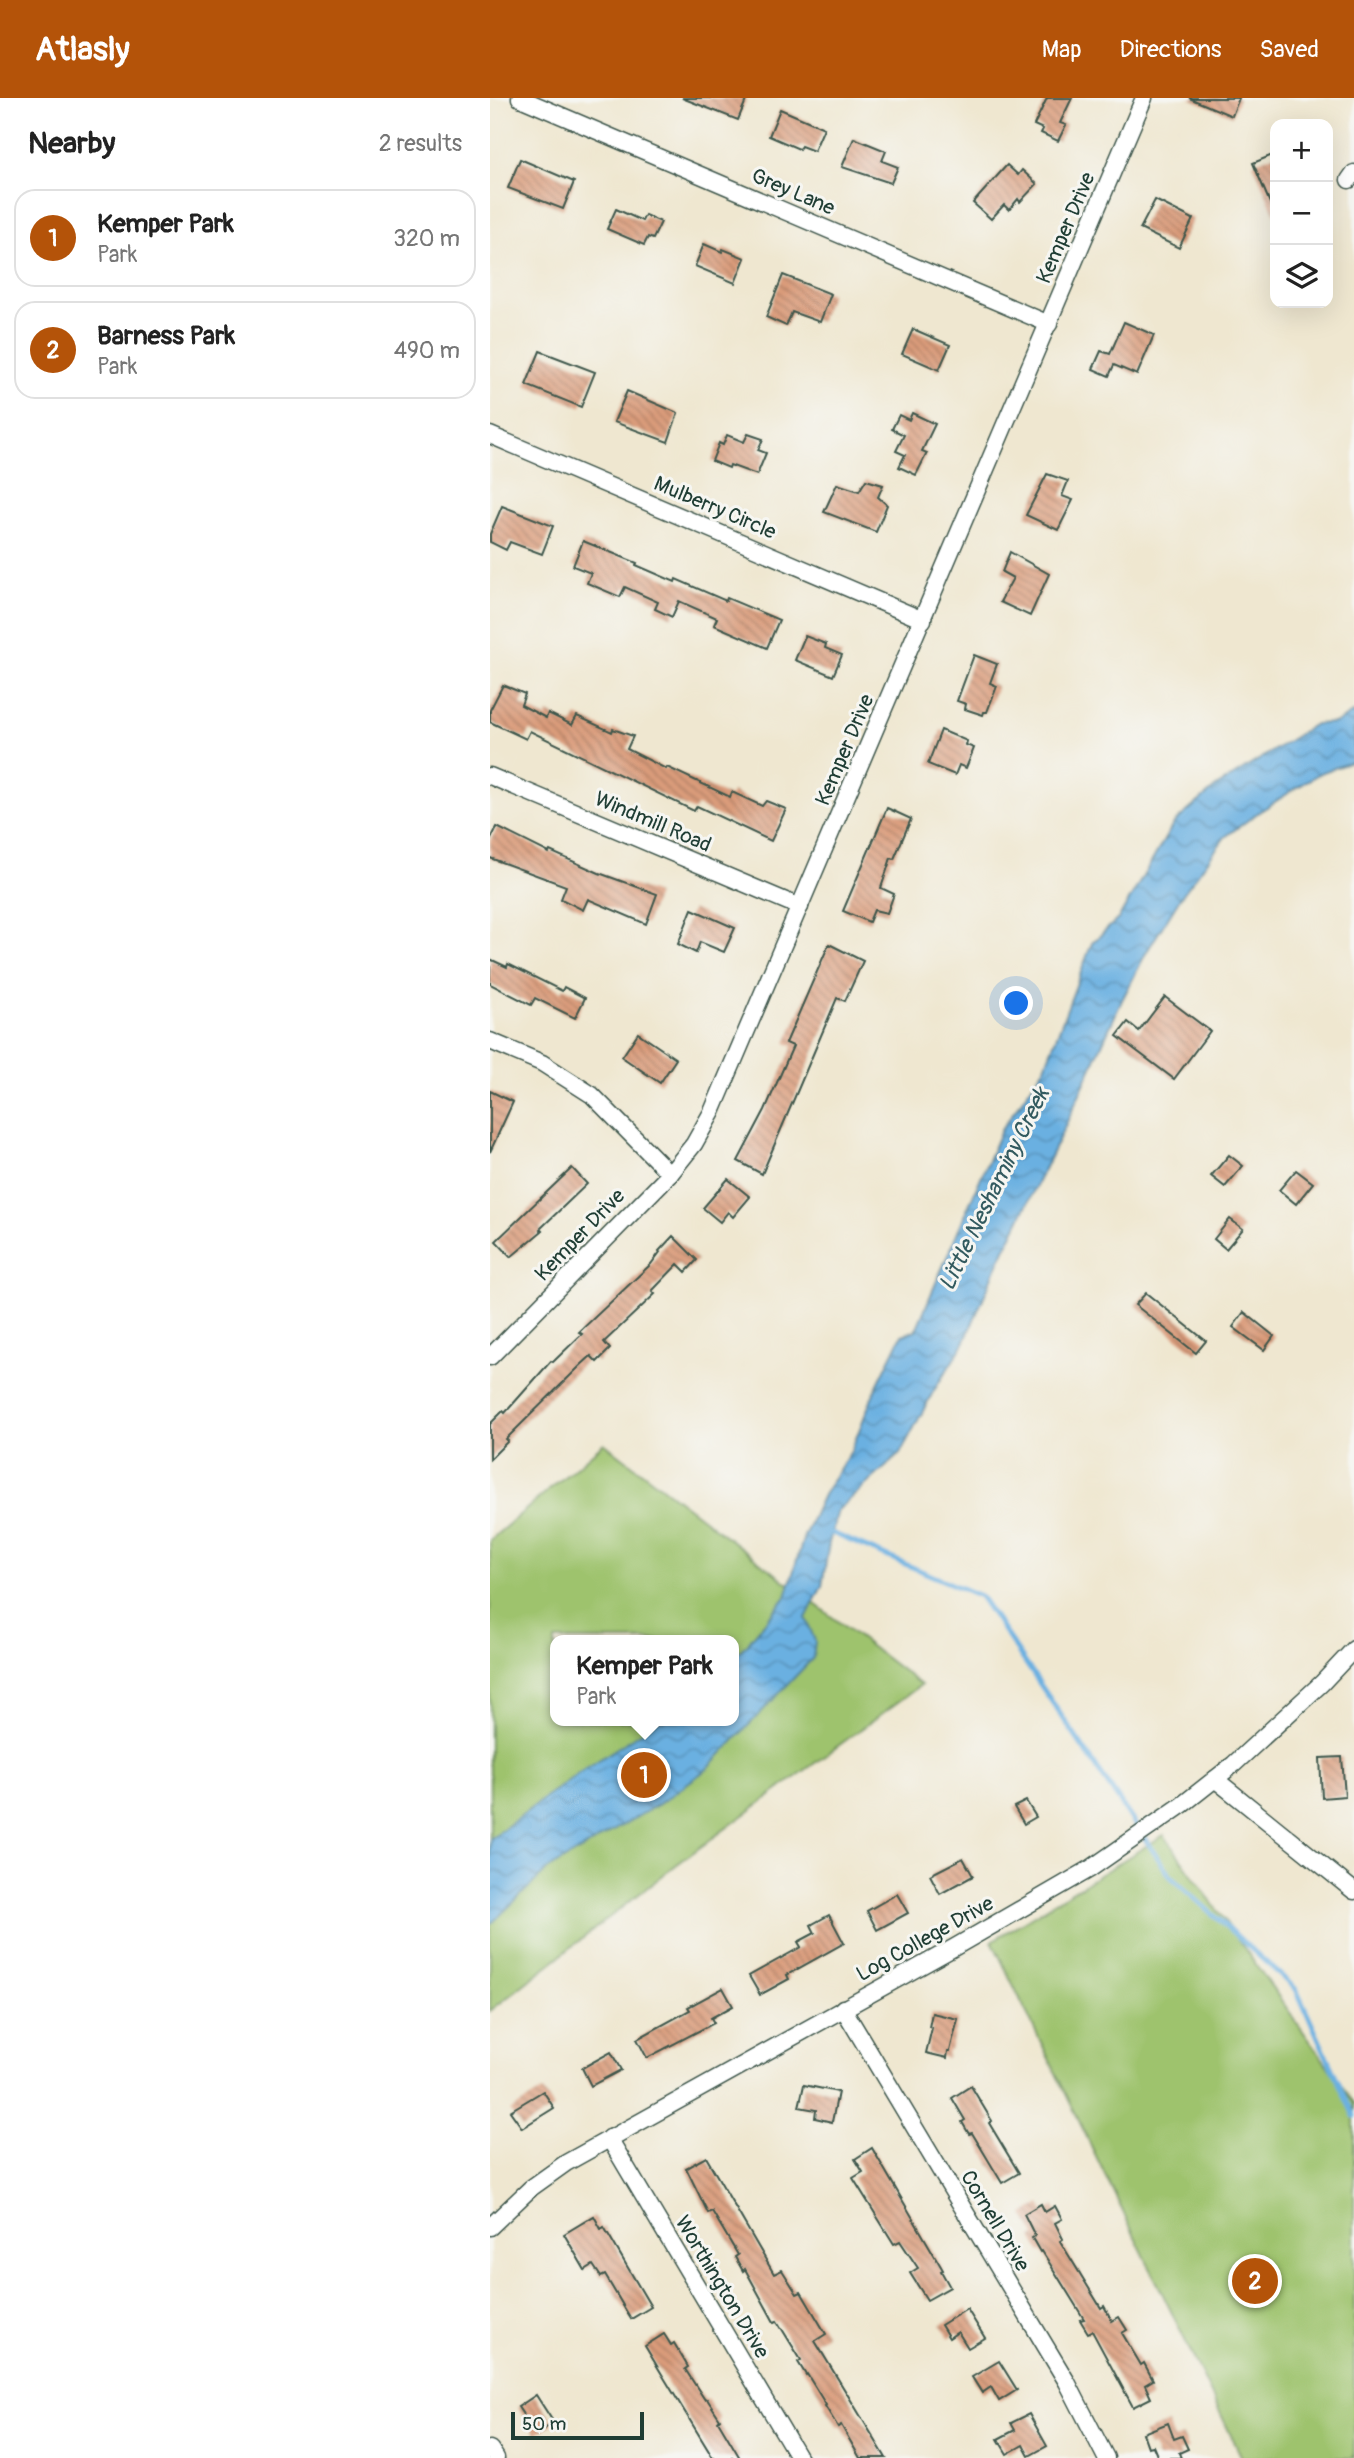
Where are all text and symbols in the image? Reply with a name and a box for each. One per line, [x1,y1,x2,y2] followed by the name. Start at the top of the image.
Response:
[35,29,130,70] text: Atlasly
[1042,35,1082,64] text: Map
[1120,35,1221,64] text: Directions
[1259,35,1319,64] text: Saved
[1270,119,1333,308] map controls
[1270,119,1333,182] button: +
[28,125,115,162] text: Nearby
[379,129,462,158] text: 2 results
[747,162,839,222] street label: Grey Lane
[1030,168,1102,288] street label: Kemper Drive
[1270,182,1333,245] button: −
[97,208,234,240] text: Kemper Park
[49,224,58,253] text: 1
[393,224,460,253] text: 320 m
[97,240,137,269] text: Park
[1270,245,1333,308] button: layers
[97,320,235,352] text: Barness Park
[47,336,59,365] text: 2
[394,336,460,365] text: 490 m
[97,352,137,381] text: Park
[650,470,781,546] street label: Mulberry Circle
[809,690,881,810] street label: Kemper Drive
[591,785,715,859] street label: Windmill Road
[999,986,1033,1020] your location
[932,1081,1057,1295] water label: Little Neshaminy Creek
[529,1182,631,1287] street label: Kemper Drive
[550,1635,739,1726] popup
[576,1650,713,1682] text: Kemper Park
[576,1682,616,1711] text: Park
[621,1749,667,1801] pin: 1
[851,1890,999,1988] street label: Log College Drive
[954,2165,1036,2277] street label: Cornell Drive
[669,2211,776,2364] street label: Worthington Drive
[1232,2255,1278,2307] pin: 2
[511,2409,644,2441] scale bar
[522,2412,566,2436] text: 50 m

